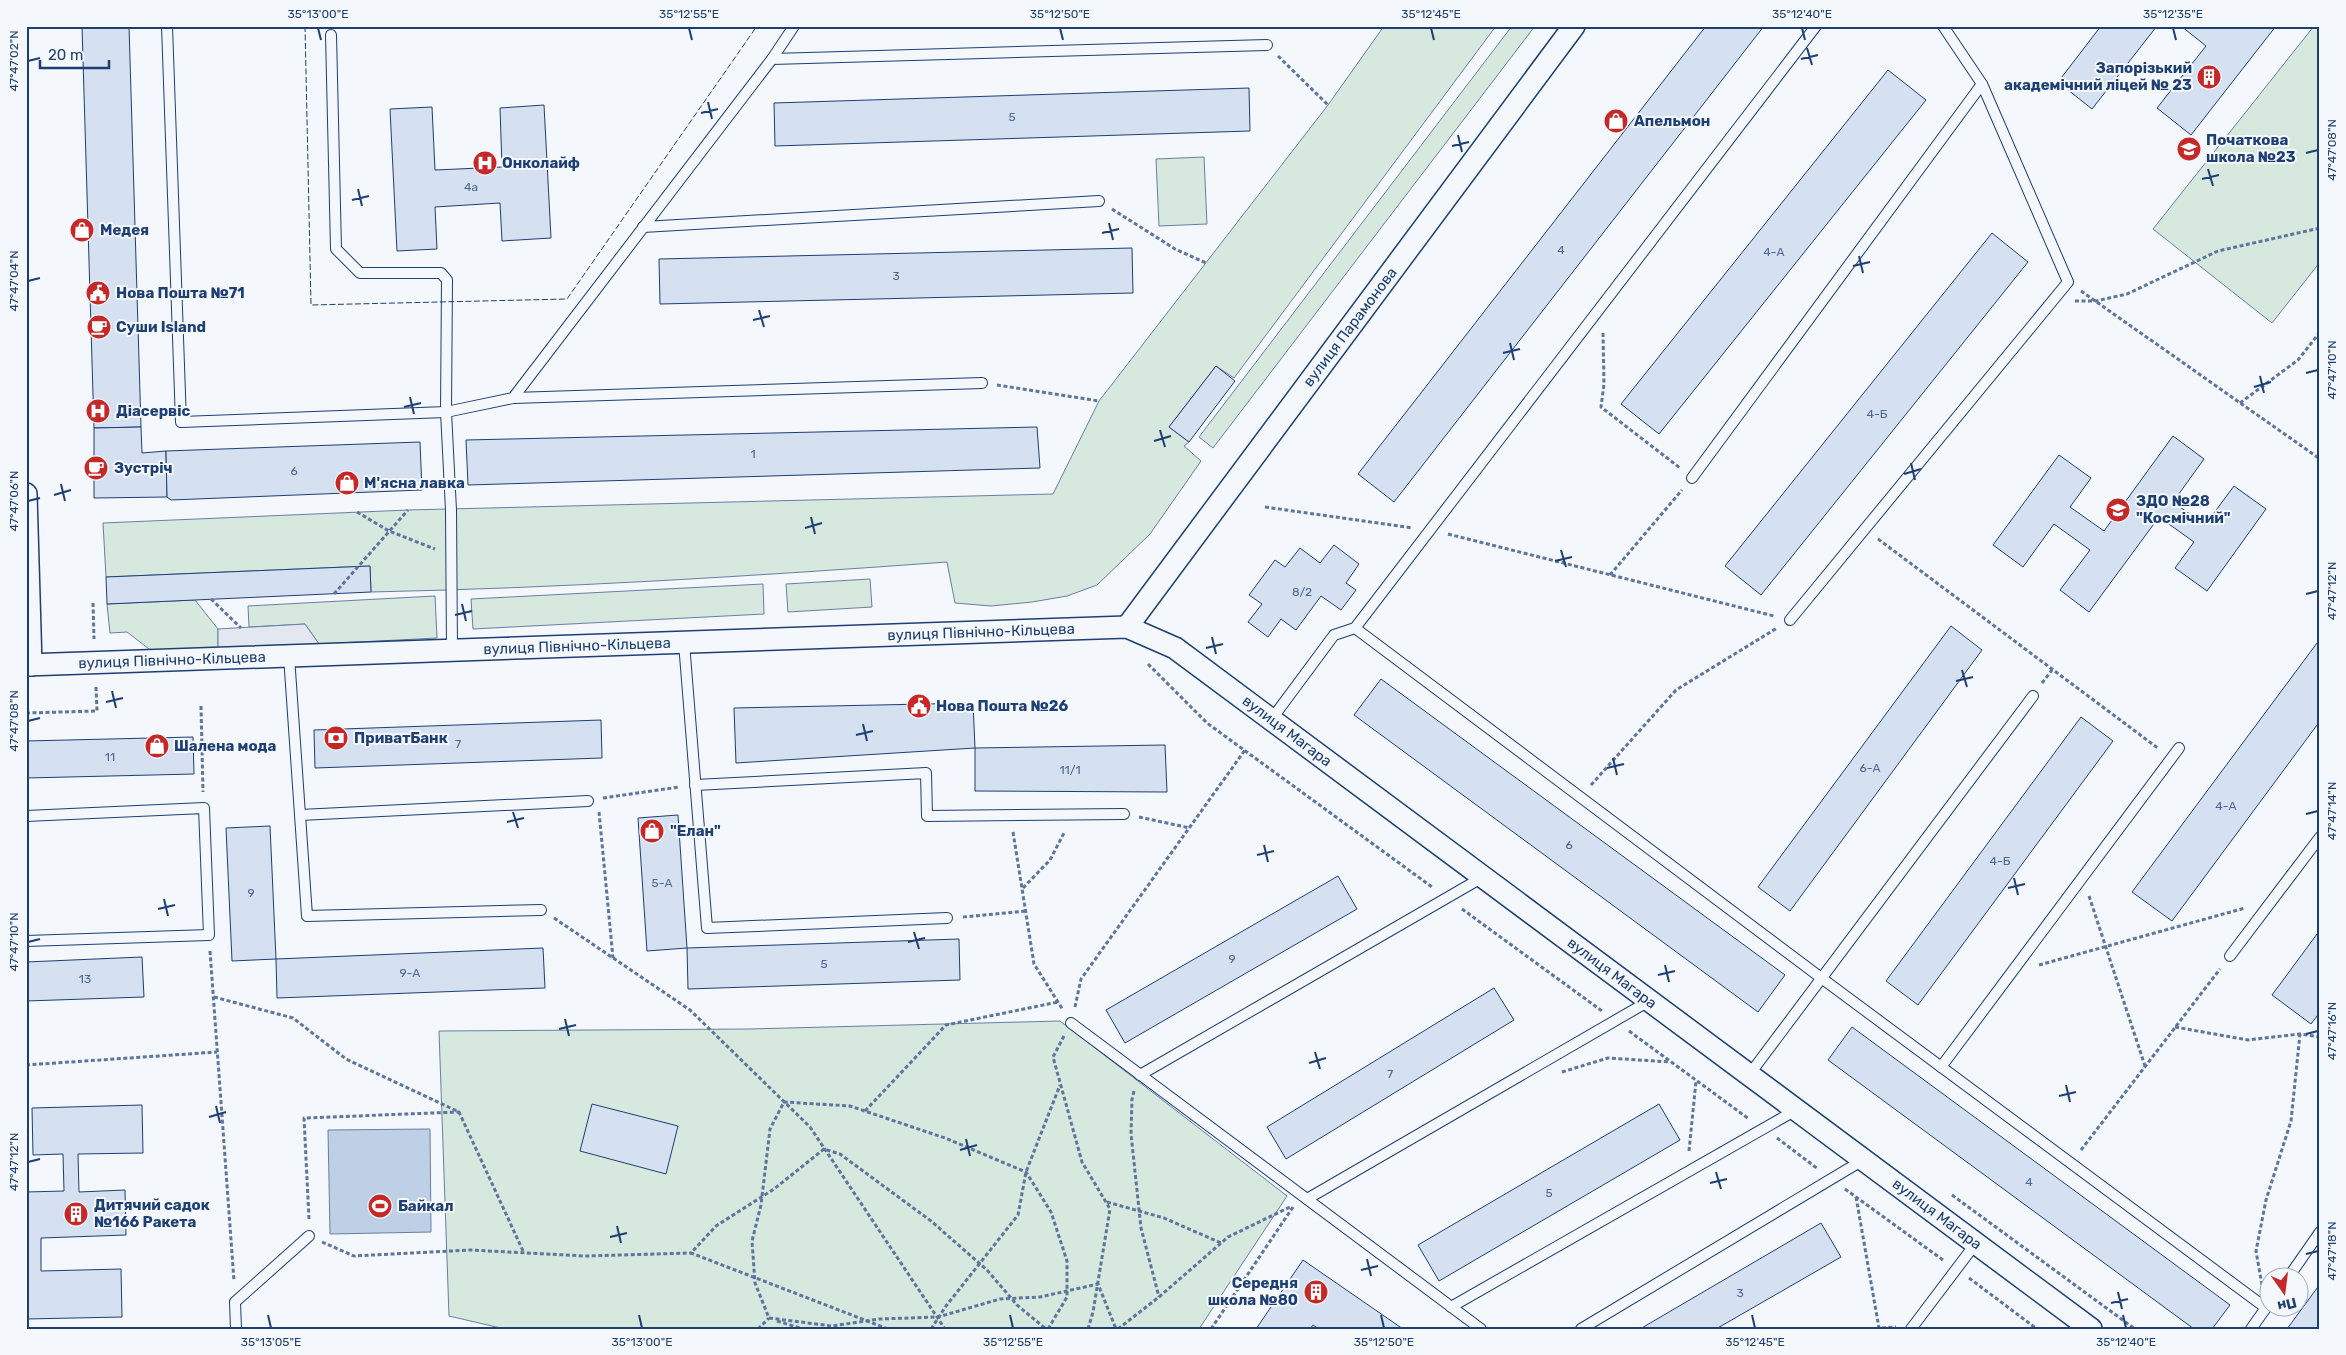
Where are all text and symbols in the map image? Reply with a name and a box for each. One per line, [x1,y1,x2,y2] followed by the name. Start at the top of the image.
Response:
[288,7,348,21] text: 35°13'00"E
[659,7,719,21] text: 35°12'55"E
[1030,7,1090,21] text: 35°12'50"E
[1401,7,1461,21] text: 35°12'45"E
[1772,7,1832,21] text: 35°12'40"E
[2143,7,2203,21] text: 35°12'35"E
[7,30,21,92] text: 47°47'02"N
[40,38,109,70] scale bar
[48,46,83,64] text: 20 m
[2004,59,2192,94] place label: Запорізький академічний ліцей № 23
[2196,64,2222,90] building icon: Запорізький академічний ліцей № 23
[1603,108,1629,134] shop icon: Апельмон
[1008,110,1016,124] house number: 5
[1634,112,1710,130] place label: Апельмон
[2325,119,2339,181] text: 47°47'08"N
[2206,131,2296,166] place label: Початкова школа №23
[2176,136,2202,162] school or university icon: Початкова школа №23
[472,150,498,176] hospital icon: Онколайф
[502,154,580,172] place label: Онколайф
[464,180,478,194] house number: 4а
[69,217,95,243] shop icon: Медея
[100,221,149,239] place label: Медея
[1557,243,1565,257] house number: 4
[1763,245,1785,259] house number: 4-А
[7,250,21,312] text: 47°47'04"N
[1299,264,1401,390] street label: вулиця Парамонова
[892,269,900,283] house number: 3
[85,280,111,306] public building icon: Нова Пошта №71
[116,284,245,302] place label: Нова Пошта №71
[86,314,112,340] cafe icon: Суши Island
[116,318,206,336] place label: Суши Island
[2325,340,2339,400] text: 47°47'10"N
[85,398,111,424] hospital icon: Діасервіс
[116,402,190,420] place label: Діасервіс
[1867,407,1888,421] house number: 4-Б
[750,447,756,461] house number: 1
[83,455,109,481] cafe icon: Зустрiч
[114,459,173,477] place label: Зустрiч
[290,464,298,478] house number: 6
[334,470,360,496] shop icon: М'ясна лавка
[7,471,21,531] text: 47°47'06"N
[364,474,465,492] place label: М'ясна лавка
[2136,492,2231,527] place label: ЗДО №28 "Космічний"
[2105,497,2131,523] school or university icon: ЗДО №28 "Космічний"
[2325,562,2339,620] text: 47°47'12"N
[1292,585,1312,599] house number: 8/2
[887,620,1075,644] street label: вулиця Північно-Кільцева
[483,634,671,658] street label: вулиця Північно-Кільцева
[78,648,266,672] street label: вулиця Північно-Кільцева
[7,690,21,752] text: 47°47'08"N
[1239,692,1335,770] street label: вулиця Магара
[906,693,932,719] public building icon: Нова Пошта №26
[936,697,1069,715] place label: Нова Пошта №26
[323,725,349,751] bank icon: ПриватБанк
[354,729,448,747] place label: ПриватБанк
[144,733,170,759] shop icon: Шалена мода
[174,737,276,755] place label: Шалена мода
[455,737,461,751] house number: 7
[105,750,115,764] house number: 11
[1859,761,1881,775] house number: 6-А
[1059,763,1081,777] house number: 11/1
[2325,782,2339,840] text: 47°47'14"N
[2215,799,2237,813] house number: 4-А
[639,818,665,844] shop icon: "Елан"
[670,822,721,840] place label: "Елан"
[1565,838,1573,852] house number: 6
[1990,854,2011,868] house number: 4-Б
[652,876,672,890] house number: 5-А
[247,886,255,900] house number: 9
[7,912,21,972] text: 47°47'10"N
[1564,934,1660,1012] street label: вулиця Магара
[1228,952,1236,966] house number: 9
[820,957,828,971] house number: 5
[400,966,420,980] house number: 9-А
[79,972,91,986] house number: 13
[2325,1002,2339,1060] text: 47°47'16"N
[1387,1067,1393,1081] house number: 7
[7,1133,21,1191] text: 47°47'12"N
[1889,1175,1985,1253] street label: вулиця Магара
[2025,1175,2033,1189] house number: 4
[1545,1186,1553,1200] house number: 5
[367,1193,393,1219] sports icon: Байкал
[94,1196,210,1231] place label: Дитячий садок №166 Ракета
[398,1197,454,1215] place label: Байкал
[63,1201,89,1227] building icon: Дитячий садок №166 Ракета
[2325,1221,2339,1281] text: 47°47'18"N
[2258,1268,2308,1318] north arrow
[1208,1274,1298,1309] place label: Середня школа №80
[1303,1279,1329,1305] building icon: Середня школа №80
[1736,1286,1744,1300] house number: 3
[2276,1294,2298,1315] text: Пн
[241,1335,301,1349] text: 35°13'05"E
[612,1335,672,1349] text: 35°13'00"E
[983,1335,1043,1349] text: 35°12'55"E
[1354,1335,1414,1349] text: 35°12'50"E
[1725,1335,1785,1349] text: 35°12'45"E
[2096,1335,2156,1349] text: 35°12'40"E

